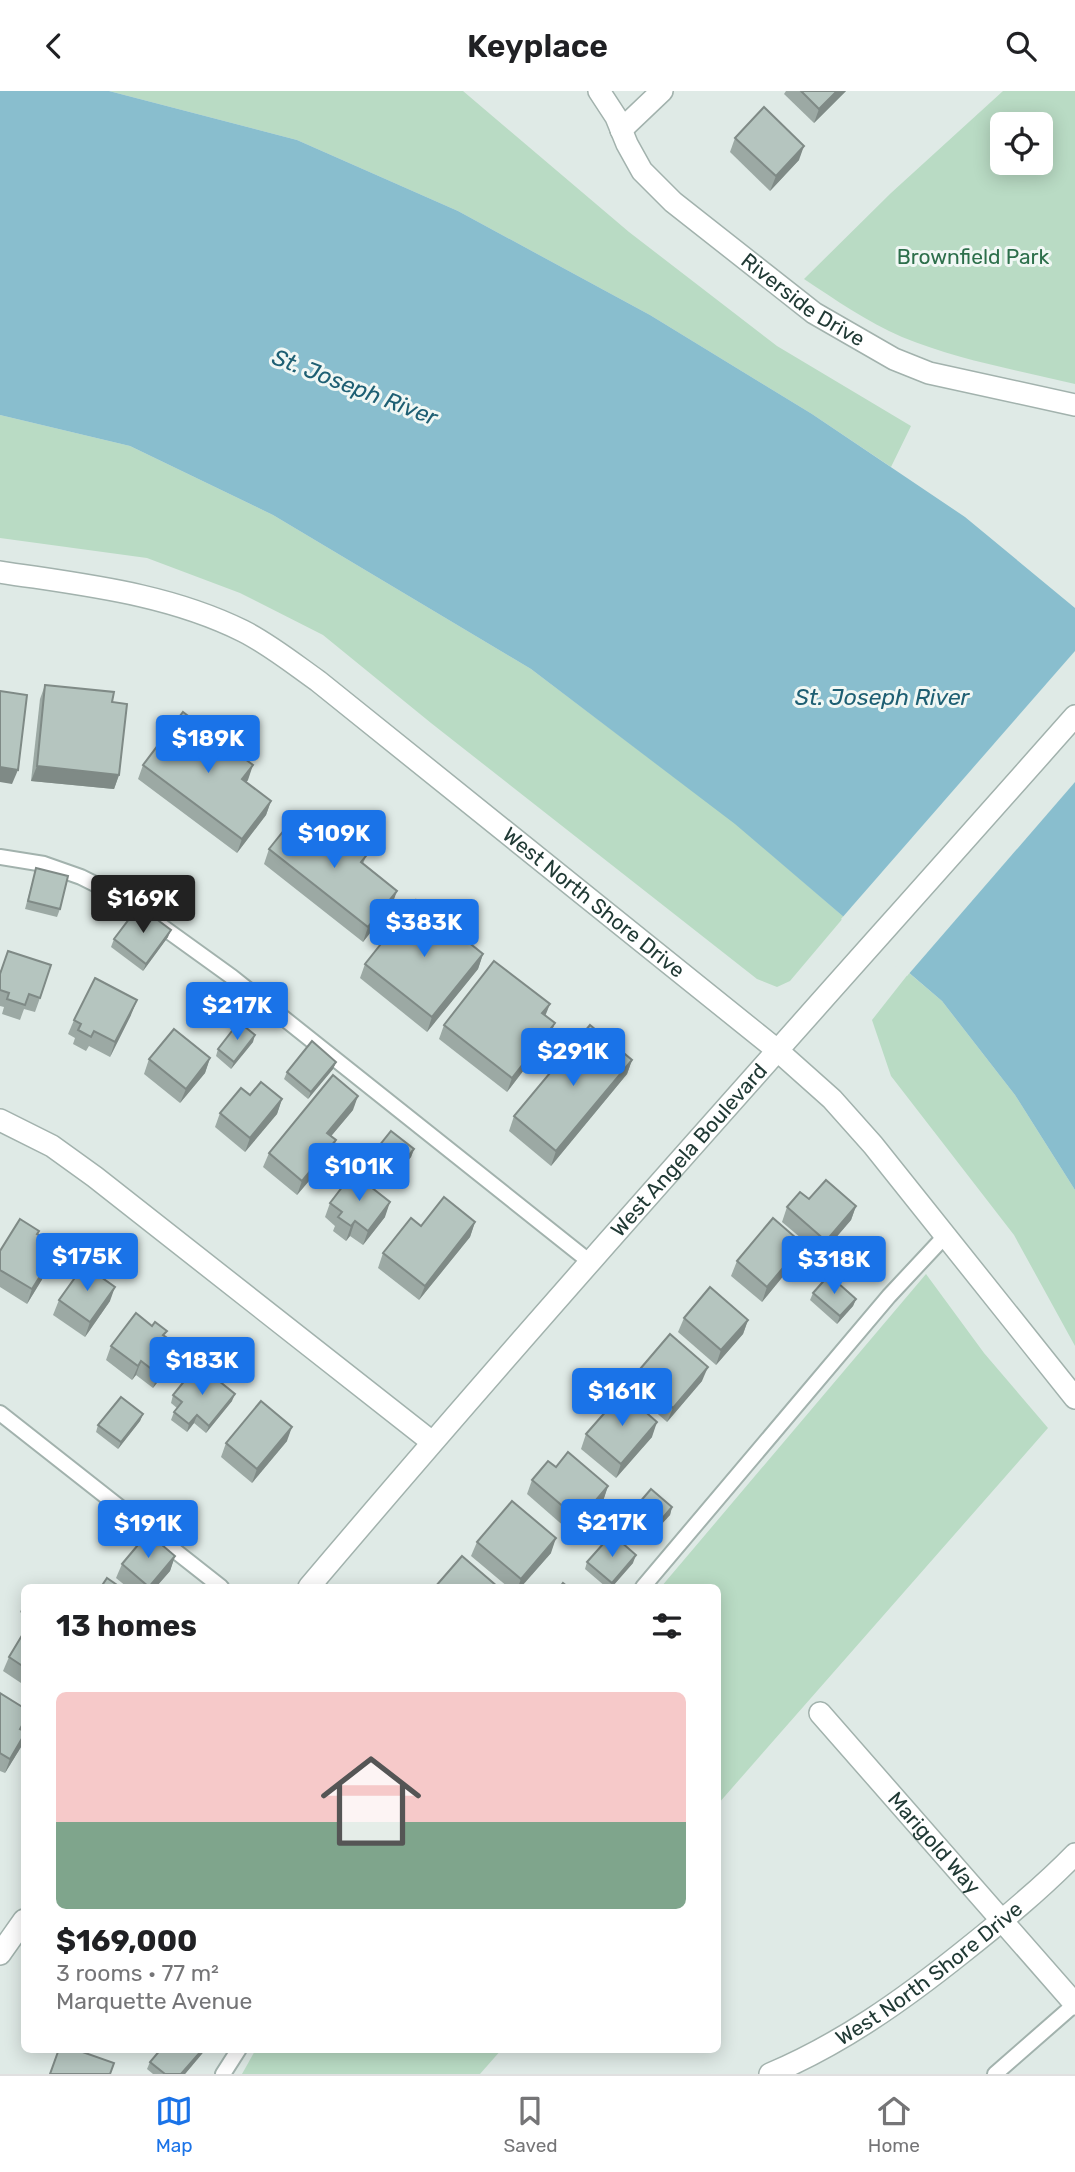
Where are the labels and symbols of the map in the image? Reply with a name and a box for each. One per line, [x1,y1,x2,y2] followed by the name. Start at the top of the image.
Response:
[897,244,1050,269] park label: Brownfield Park
[736,248,869,352] street label: Riverside Drive
[268,343,443,432] water label: St. Joseph River
[795,683,971,711] water label: St. Joseph River
[159,715,257,775] pin: $189K
[285,811,383,870] pin: $109K
[498,822,690,983] street label: West North Shore Drive
[94,875,192,935] pin: $169K
[375,899,473,959] pin: $383K
[188,983,286,1042] pin: $217K
[524,1028,622,1088] pin: $291K
[605,1058,772,1242] street label: West Angela Boulevard
[310,1143,408,1203] pin: $101K
[38,1233,136,1293] pin: $175K
[785,1237,883,1296] pin: $318K
[153,1337,251,1397] pin: $183K
[573,1369,671,1428] pin: $161K
[563,1499,661,1559] pin: $217K
[99,1501,197,1560] pin: $191K
[883,1787,986,1899] street label: Marigold Way
[831,1896,1027,2050] street label: West North Shore Drive

